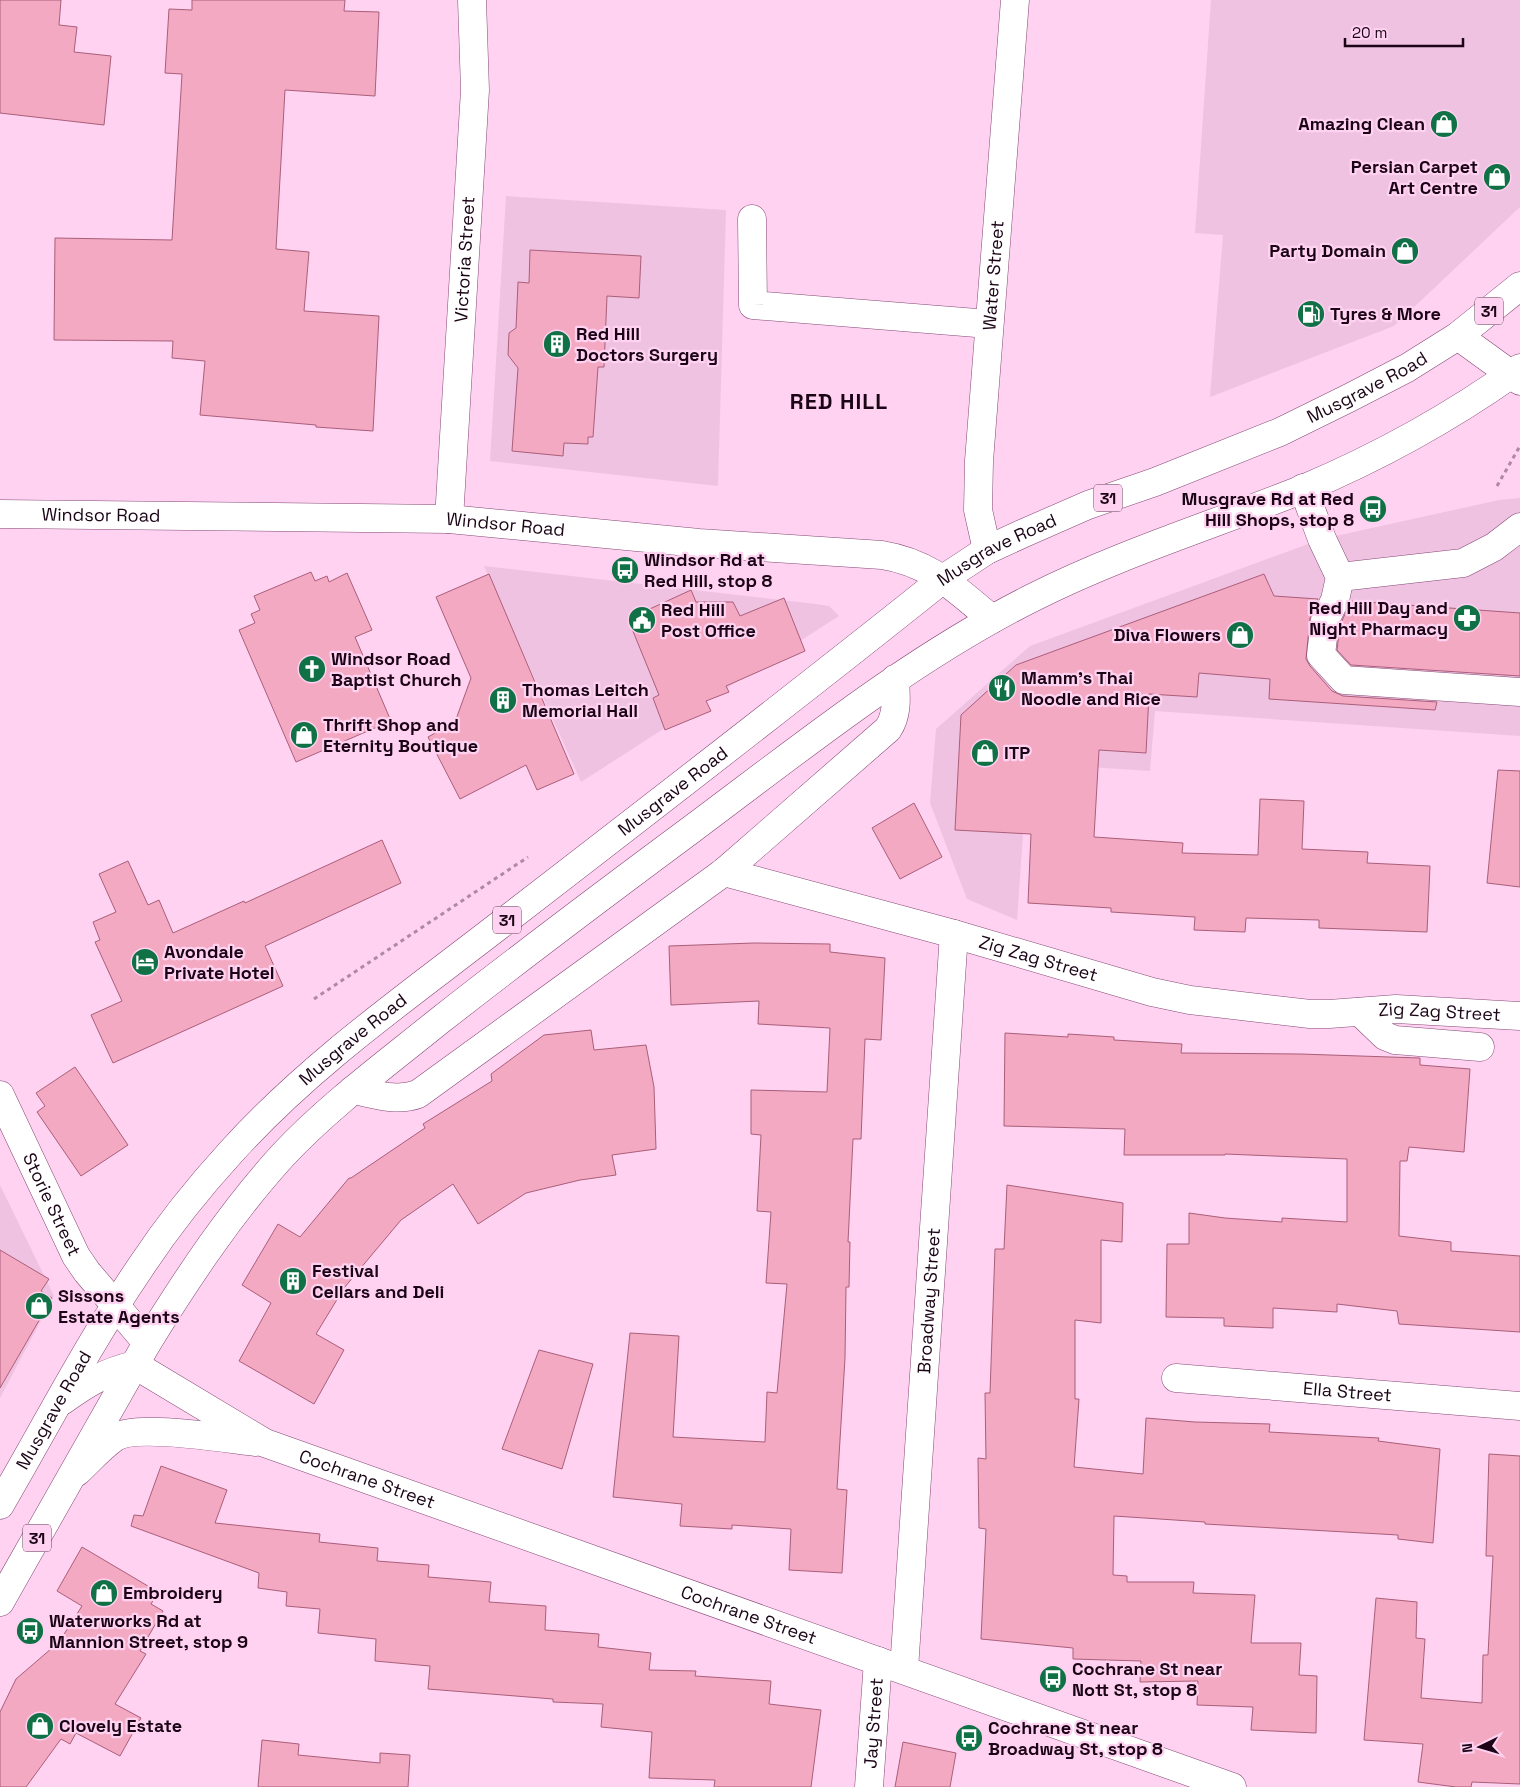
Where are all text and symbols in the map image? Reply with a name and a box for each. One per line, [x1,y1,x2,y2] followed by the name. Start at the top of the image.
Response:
[1345,15,1462,47] scale bar
[1352,23,1387,42] text: 20 m
[1429,109,1459,139] shop icon: Amazing Clean
[1298,112,1425,135] place label: Amazing Clean
[1351,155,1478,199] place label: Persian Carpet Art Centre
[1482,162,1512,192] shop icon: Persian Carpet Art Centre
[449,196,480,323] street label: Victoria Street
[977,220,1009,331] street label: Water Street
[1390,236,1420,266] shop icon: Party Domain
[1269,239,1386,262] place label: Party Domain
[1475,298,1503,324] road number: 31
[1296,299,1326,329] fuel station icon: Tyres & More
[1330,302,1441,325] place label: Tyres & More
[576,322,718,366] place label: Red Hill Doctors Surgery
[542,329,572,359] building icon: Red Hill Doctors Surgery
[1303,346,1431,428] street label: Musgrave Road
[790,387,888,415] district label: RED HILL
[1094,484,1122,512] road number: 31
[1182,487,1354,531] place label: Musgrave Rd at Red Hill Shops, stop 8
[1358,494,1388,524] bus stop icon: Musgrave Rd at Red Hill Shops, stop 8
[41,502,161,527] street label: Windsor Road
[445,507,566,541] street label: Windsor Road
[932,508,1060,591] street label: Musgrave Road
[644,548,773,592] place label: Windsor Rd at Red Hill, stop 8
[610,555,640,585] bus stop icon: Windsor Rd at Red Hill, stop 8
[1309,596,1448,640] place label: Red Hill Day and Night Pharmacy
[661,598,756,642] place label: Red Hill Post Office
[1452,603,1482,633] pharmacy icon: Red Hill Day and Night Pharmacy
[627,605,657,635] public building icon: Red Hill Post Office
[1225,620,1255,650] shop icon: Diva Flowers
[1113,623,1221,646] place label: Diva Flowers
[331,647,462,691] place label: Windsor Road Baptist Church
[297,654,327,684] church icon: Windsor Road Baptist Church
[1021,666,1161,710] place label: Mamm's Thai Noodle and Rice
[987,673,1017,703] restaurant icon: Mamm's Thai Noodle and Rice
[522,678,649,722] place label: Thomas Leitch Memorial Hall
[488,685,518,715] building icon: Thomas Leitch Memorial Hall
[323,713,478,757] place label: Thrift Shop and Eternity Boutique
[289,720,319,750] shop icon: Thrift Shop and Eternity Boutique
[970,738,1000,768] shop icon: ITP
[613,741,732,841] street label: Musgrave Road
[1004,741,1030,764] place label: ITP
[493,906,521,934] road number: 31
[976,930,1101,986] street label: Zig Zag Street
[164,940,275,984] place label: Avondale Private Hotel
[130,947,160,977] hotel icon: Avondale Private Hotel
[294,988,411,1090] street label: Musgrave Road
[1377,997,1502,1026] street label: Zig Zag Street
[18,1149,86,1260] street label: Storie Street
[912,1227,945,1375] street label: Broadway Street
[312,1259,444,1303] place label: Festival Cellars and Deli
[278,1266,308,1296] building icon: Festival Cellars and Deli
[58,1284,180,1328] place label: Sissons Estate Agents
[24,1291,54,1321] shop icon: Sissons Estate Agents
[11,1346,96,1474] street label: Musgrave Road
[1302,1376,1393,1407] street label: Ella Street
[296,1444,438,1514] street label: Cochrane Street
[23,1525,51,1552] road number: 31
[89,1578,119,1608] shop icon: Embroidery
[678,1580,820,1649] street label: Cochrane Street
[123,1581,223,1604] place label: Embroidery
[49,1609,248,1653] place label: Waterworks Rd at Mannion Street, stop 9
[15,1616,45,1646] bus stop icon: Waterworks Rd at Mannion Street, stop 9
[1072,1657,1222,1701] place label: Cochrane St near Nott St, stop 8
[1038,1664,1068,1694] bus stop icon: Cochrane St near Nott St, stop 8
[858,1677,888,1769] street label: Jay Street
[25,1711,55,1741] shop icon: Clovely Estate
[59,1714,182,1737] place label: Clovely Estate
[988,1716,1163,1760] place label: Cochrane St near Broadway St, stop 8
[1455,1722,1505,1772] north arrow
[954,1723,984,1753] bus stop icon: Cochrane St near Broadway St, stop 8
[1458,1743,1476,1754] text: N

